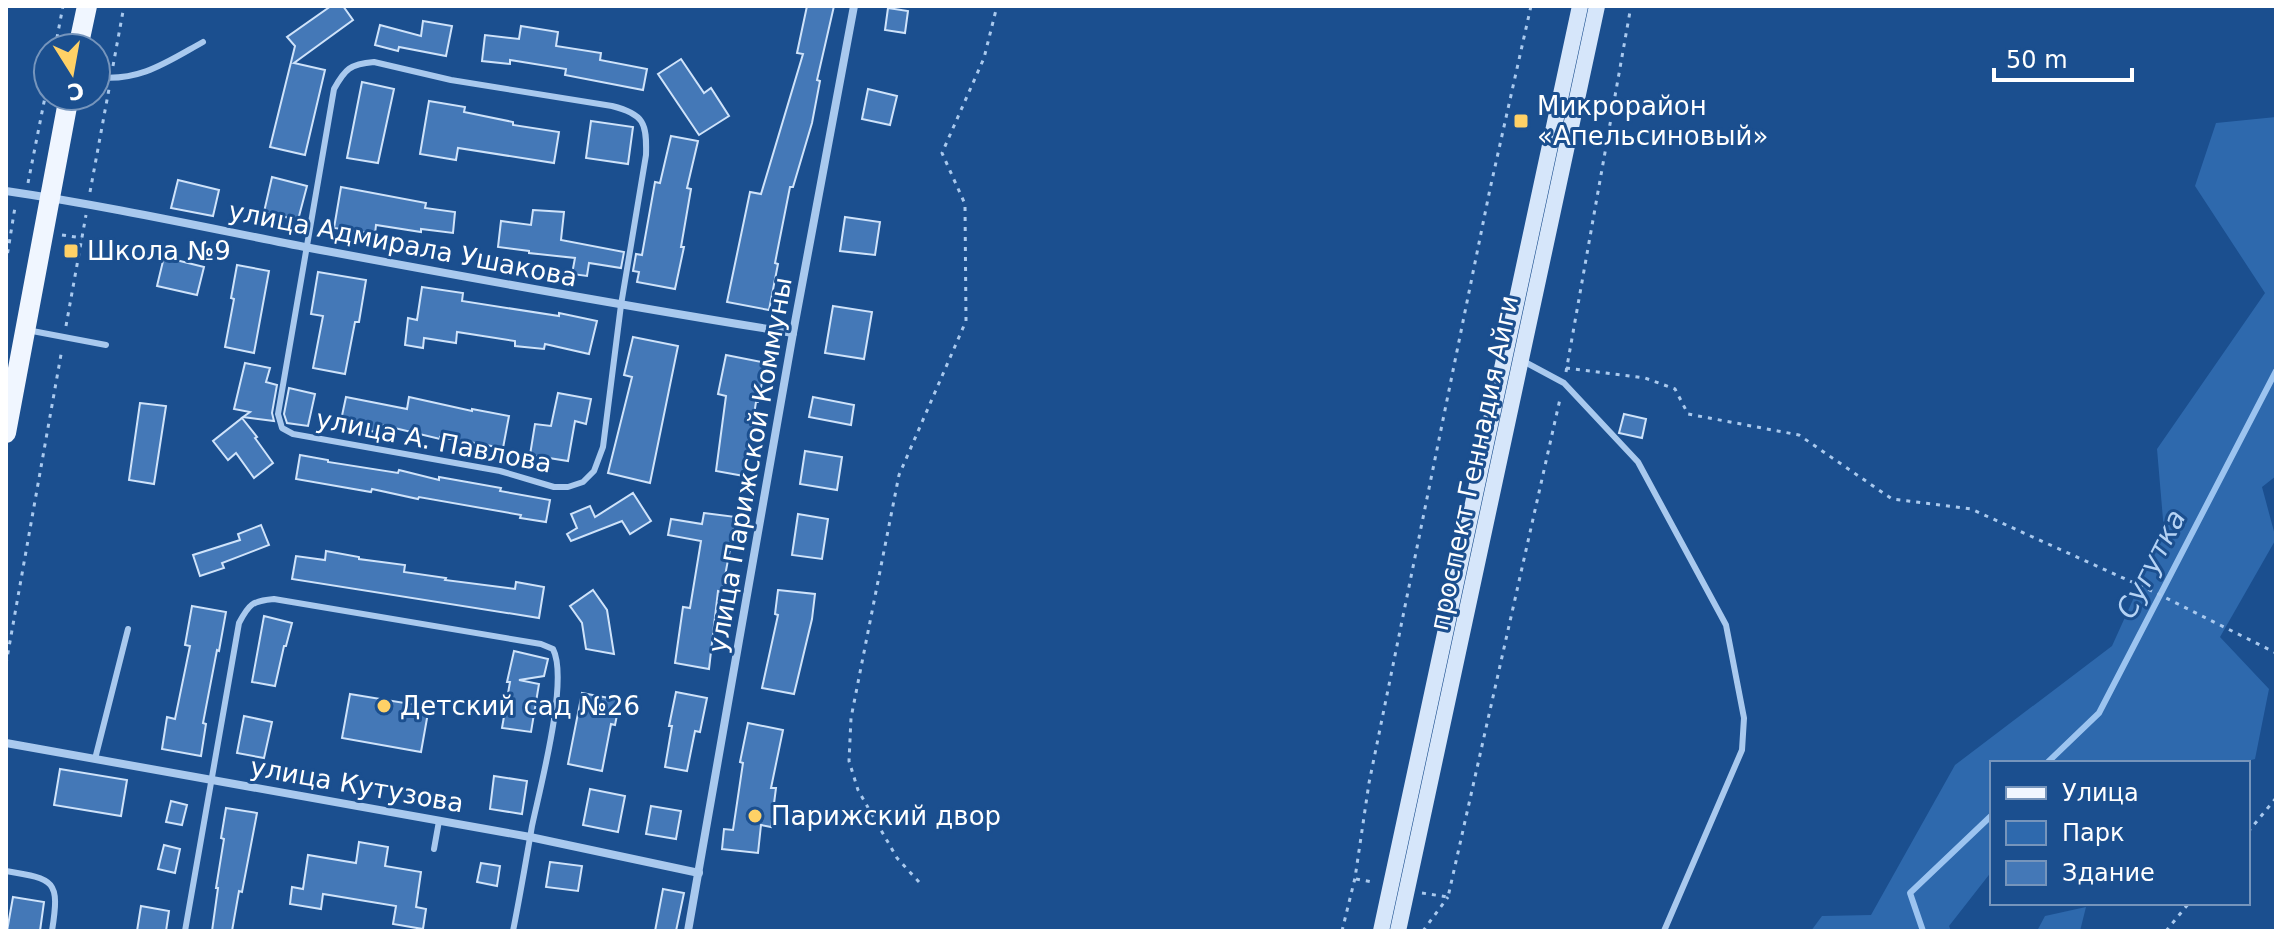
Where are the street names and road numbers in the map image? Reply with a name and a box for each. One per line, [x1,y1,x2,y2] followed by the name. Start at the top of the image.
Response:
[226,195,580,293] street label: улица Адмирала Ушакова
[702,275,798,655] street label: улица Парижской Коммуны
[1424,293,1524,633] street label: проспект Геннадия Айги
[313,403,555,479] street label: улица А. Павлова
[248,751,466,819] street label: улица Кутузова

